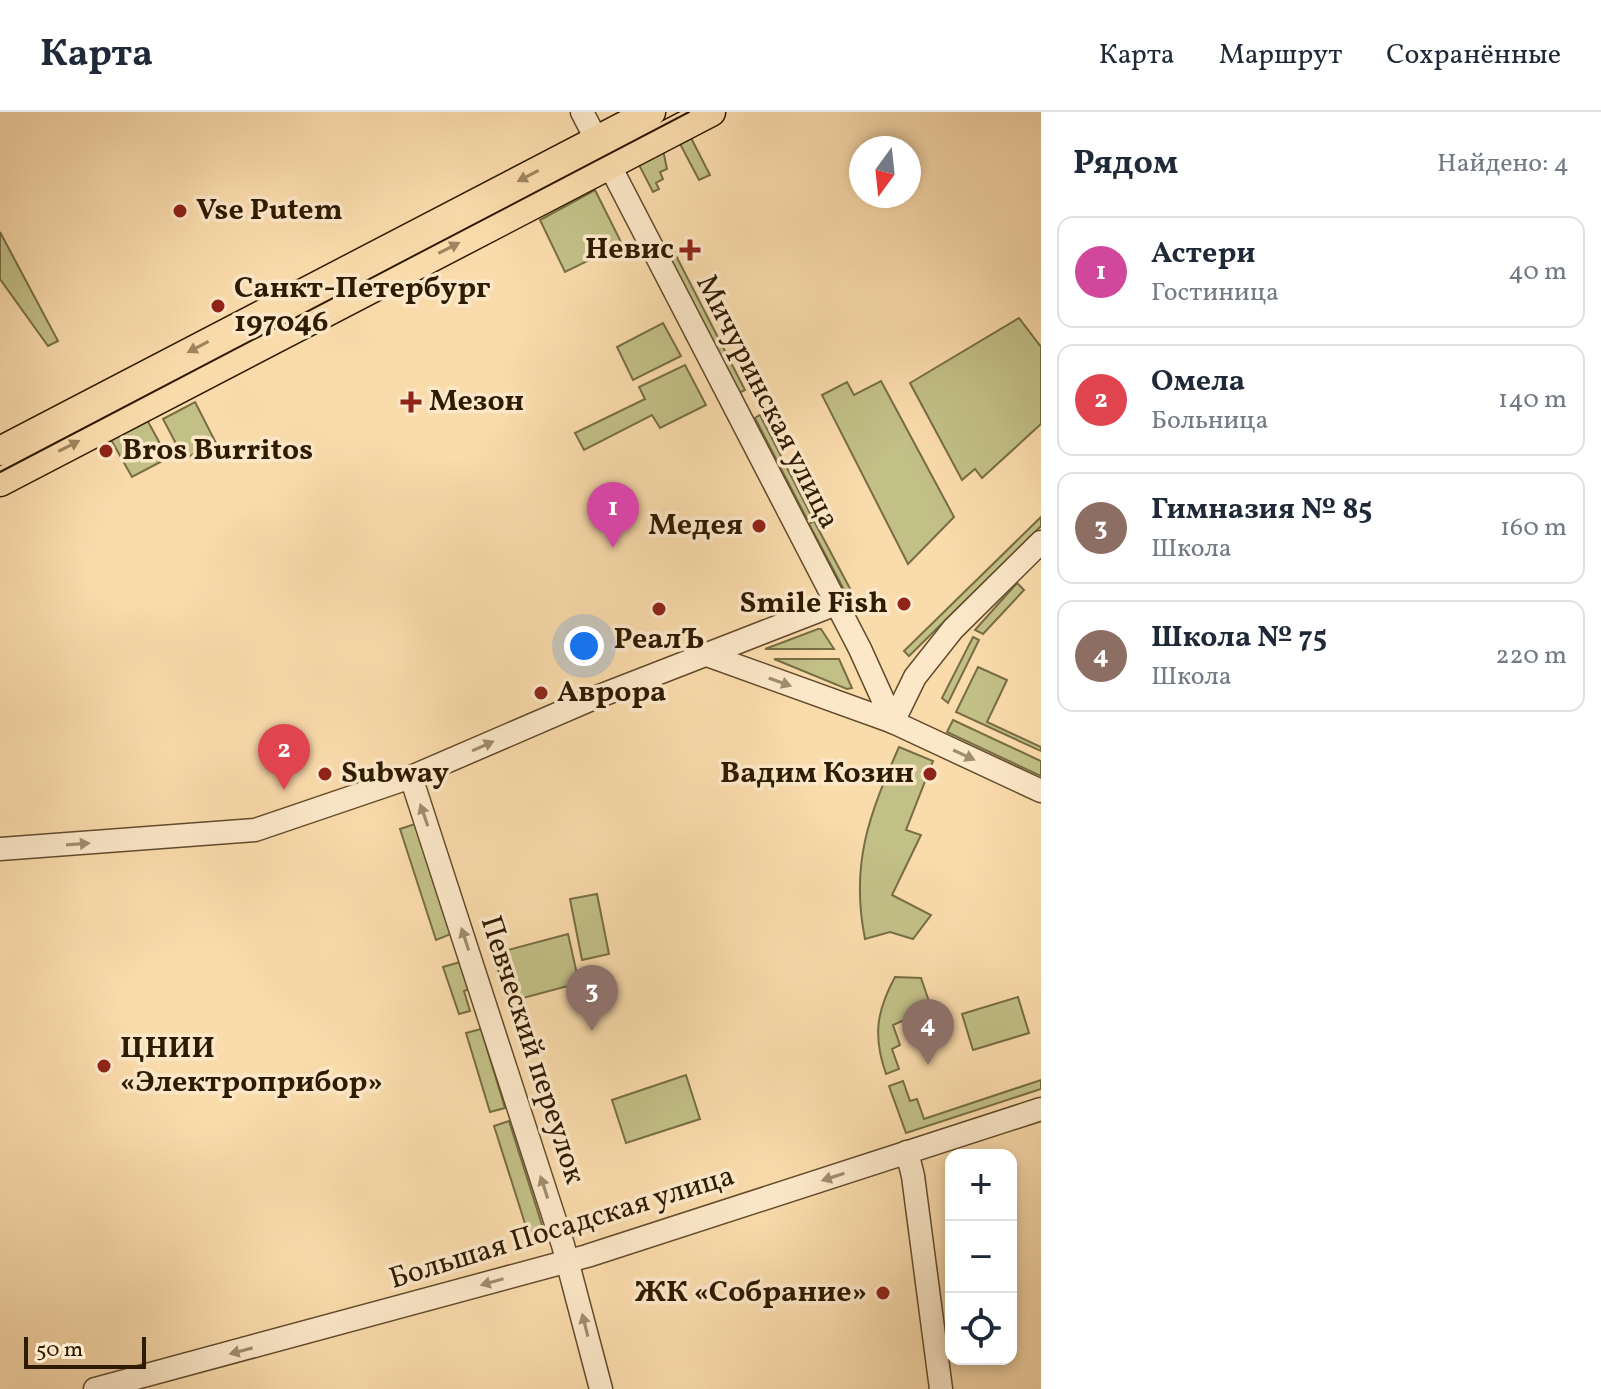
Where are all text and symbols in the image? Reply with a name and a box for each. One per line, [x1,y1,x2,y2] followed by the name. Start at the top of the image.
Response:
[40,29,153,82] text: Карта
[1099,36,1175,75] text: Карта
[1219,36,1342,75] text: Маршрут
[1386,36,1561,75] text: Сохранённые
[849,136,921,208] north arrow
[1073,141,1178,188] text: Рядом
[1437,146,1569,182] text: Найдено: 4
[517,168,539,182] one-way arrow
[196,190,343,232] place label: Vse Putem
[171,202,189,220] marker: Vse Putem
[585,229,674,271] place label: Невис
[1151,233,1256,275] text: Астери
[437,241,460,254] one-way arrow
[681,241,699,259] marker: Невис
[1096,254,1106,290] text: 1
[1508,254,1567,290] text: 40 m
[685,267,849,537] street label: Мичуринская улица
[234,268,491,344] place label: Санкт-Петербург 197046
[1151,275,1279,311] text: Гостиница
[209,297,227,315] marker: Санкт-Петербург 197046
[187,340,209,354] one-way arrow
[1151,361,1245,403] text: Омела
[429,381,524,423] place label: Мезон
[1094,382,1108,418] text: 2
[1498,382,1567,418] text: 140 m
[400,391,422,413] marker: Мезон
[1151,403,1268,439] text: Больница
[122,430,313,472] place label: Bros Burritos
[58,439,81,452] one-way arrow
[97,442,115,460] marker: Bros Burritos
[587,482,639,548] pin: 1
[1151,489,1372,531] text: Гимназия № 85
[648,505,743,547] place label: Медея
[1094,510,1108,546] text: 3
[1500,510,1567,546] text: 160 m
[750,517,768,535] marker: Медея
[1151,531,1232,567] text: Школа
[739,583,888,625] place label: Smile Fish
[895,595,913,613] marker: Smile Fish
[650,600,668,618] marker: РеалЪ
[1151,617,1327,659] text: Школа № 75
[613,619,705,661] place label: РеалЪ
[564,626,604,666] your location
[1093,638,1109,674] text: 4
[1495,638,1567,674] text: 220 m
[1151,659,1232,695] text: Школа
[557,672,666,714] place label: Аврора
[768,676,792,689] one-way arrow
[532,684,550,702] marker: Аврора
[258,724,310,790] pin: 2
[471,740,495,753] one-way arrow
[953,748,976,762] one-way arrow
[341,753,449,795] place label: Subway
[720,753,914,795] place label: Вадим Козин
[316,765,334,783] marker: Subway
[921,765,939,783] marker: Вадим Козин
[418,803,430,827] one-way arrow
[66,837,91,850] one-way arrow
[469,911,595,1189] street label: Певческий переулок
[458,927,471,951] one-way arrow
[566,965,618,1031] pin: 3
[902,999,954,1065] pin: 4
[120,1028,383,1104] place label: ЦНИИ «Электроприбор»
[95,1057,113,1075] marker: ЦНИИ «Электроприбор»
[945,1149,1017,1365] map controls
[945,1149,1017,1221] button: +
[384,1155,740,1301] street label: Большая Посадская улица
[820,1171,844,1183] one-way arrow
[537,1174,550,1198] one-way arrow
[945,1221,1017,1293] button: −
[635,1272,867,1314] place label: ЖК «Собрание»
[480,1276,504,1289] one-way arrow
[874,1284,892,1302] marker: ЖК «Собрание»
[945,1293,1017,1365] button: locate
[579,1312,591,1337] one-way arrow
[24,1333,146,1369] scale bar
[36,1335,83,1366] text: 50 m
[229,1345,254,1357] one-way arrow

